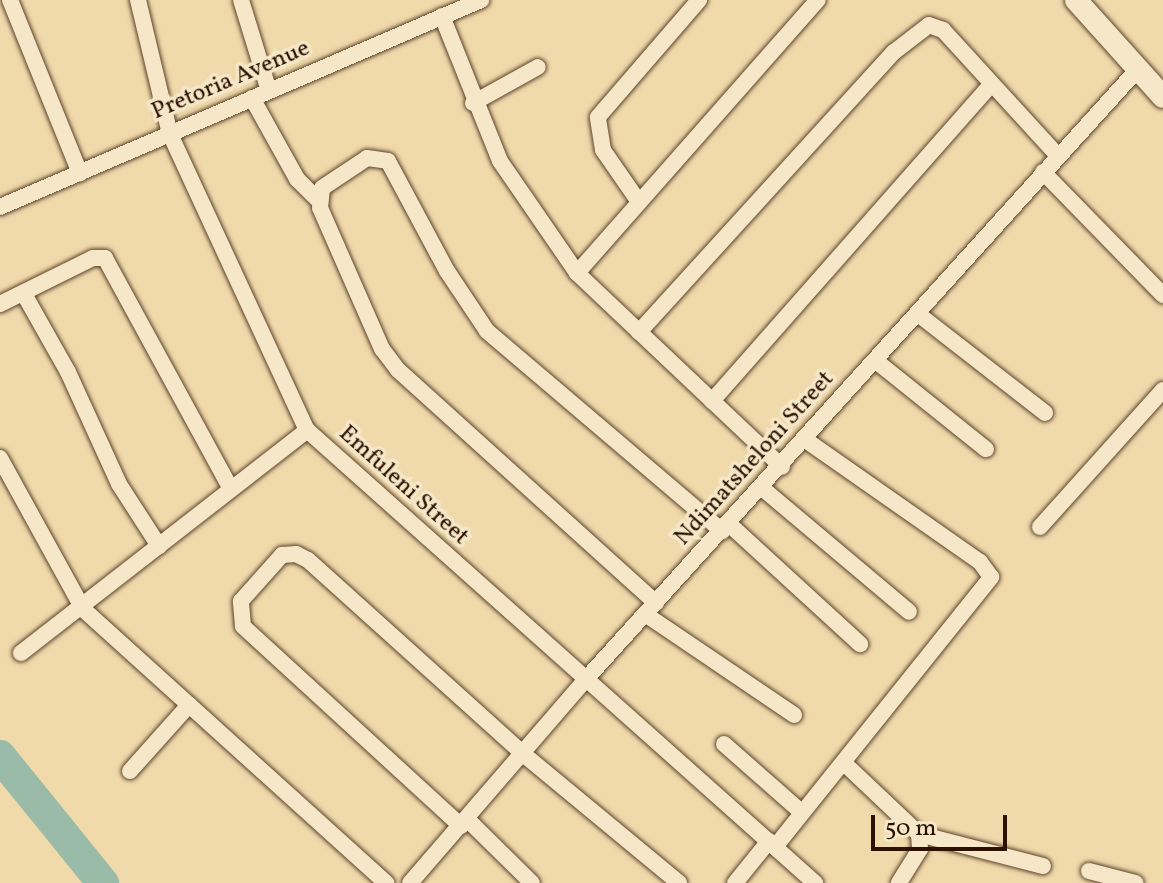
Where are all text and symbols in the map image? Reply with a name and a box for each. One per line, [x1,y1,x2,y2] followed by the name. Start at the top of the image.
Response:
[148,35,314,127] street label: Pretoria Avenue
[669,366,841,552] street label: Ndimatsheloni Street
[332,420,474,552] street label: Emfuleni Street
[875,799,1011,849] scale bar
[885,812,937,846] text: 50 m

